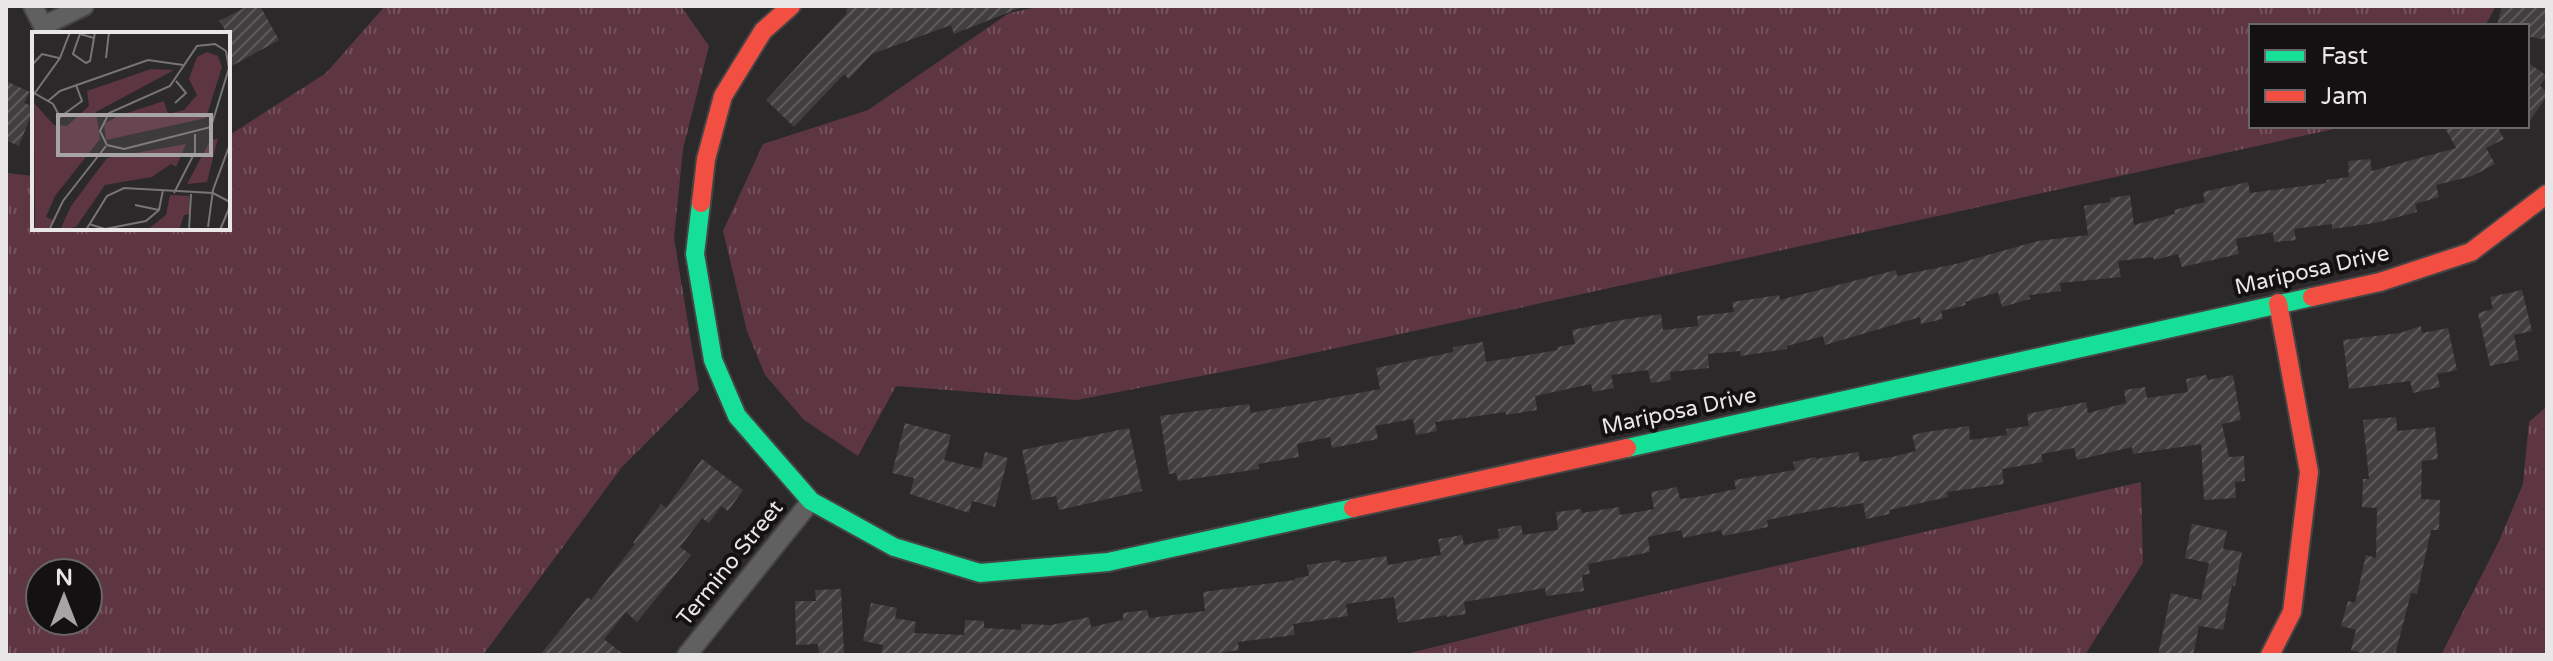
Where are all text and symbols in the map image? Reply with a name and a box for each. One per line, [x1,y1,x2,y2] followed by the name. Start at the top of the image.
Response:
[2249,24,2529,128] legend
[32,32,230,230] inset map
[2321,42,2368,71] text: Fast
[2321,82,2368,111] text: Jam
[2232,240,2392,300] street label: Mariposa Drive
[1599,382,1759,440] street label: Mariposa Drive
[671,495,789,631] street label: Termino Street
[24,557,104,637] north arrow
[55,565,73,591] text: N

